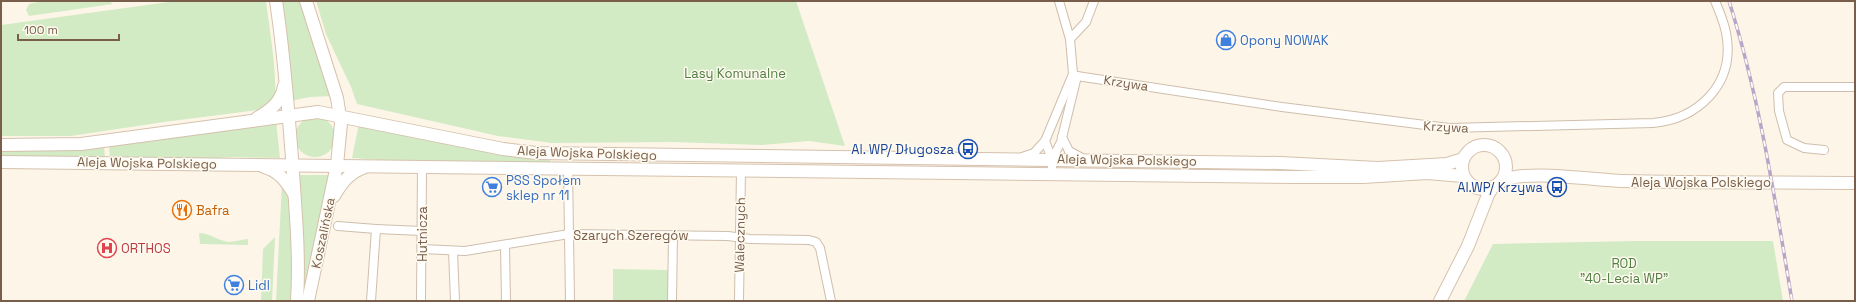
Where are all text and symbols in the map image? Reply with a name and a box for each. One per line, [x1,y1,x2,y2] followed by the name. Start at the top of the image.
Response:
[18,16,119,42] scale bar
[24,22,58,38] text: 100 m
[1215,29,1237,51] shop icon: Opony NOWAK
[1240,32,1329,49] place label: Opony NOWAK
[684,65,786,82] park label: Lasy Komunalne
[1102,71,1150,95] street label: Krzywa
[1423,117,1470,137] street label: Krzywa
[957,138,979,160] bus stop icon: Al. WP/ Długosza
[851,141,955,158] place label: Al. WP/ Długosza
[517,142,657,164] street label: Aleja Wojska Polskiego
[1057,150,1197,170] street label: Aleja Wojska Polskiego
[77,153,217,173] street label: Aleja Wojska Polskiego
[506,172,581,204] place label: PSS Społem sklep nr 11
[1631,174,1771,191] street label: Aleja Wojska Polskiego
[481,176,503,198] supermarket icon: PSS Społem sklep nr 11
[1546,176,1568,198] bus stop icon: Al.WP/ Krzywa
[1457,179,1544,196] place label: Al.WP/ Krzywa
[307,195,339,270] street label: Koszalińska
[731,197,749,273] street label: Walecznych
[171,199,193,221] restaurant icon: Bafra
[196,202,230,219] place label: Bafra
[414,206,431,262] street label: Hutnicza
[573,227,689,244] street label: Szarych Szeregów
[96,237,118,259] hospital icon: ORTHOS
[121,240,171,257] place label: ORTHOS
[1580,255,1668,287] park label: ROD "40-Lecia WP"
[223,274,245,296] supermarket icon: Lidl
[248,277,270,294] place label: Lidl

